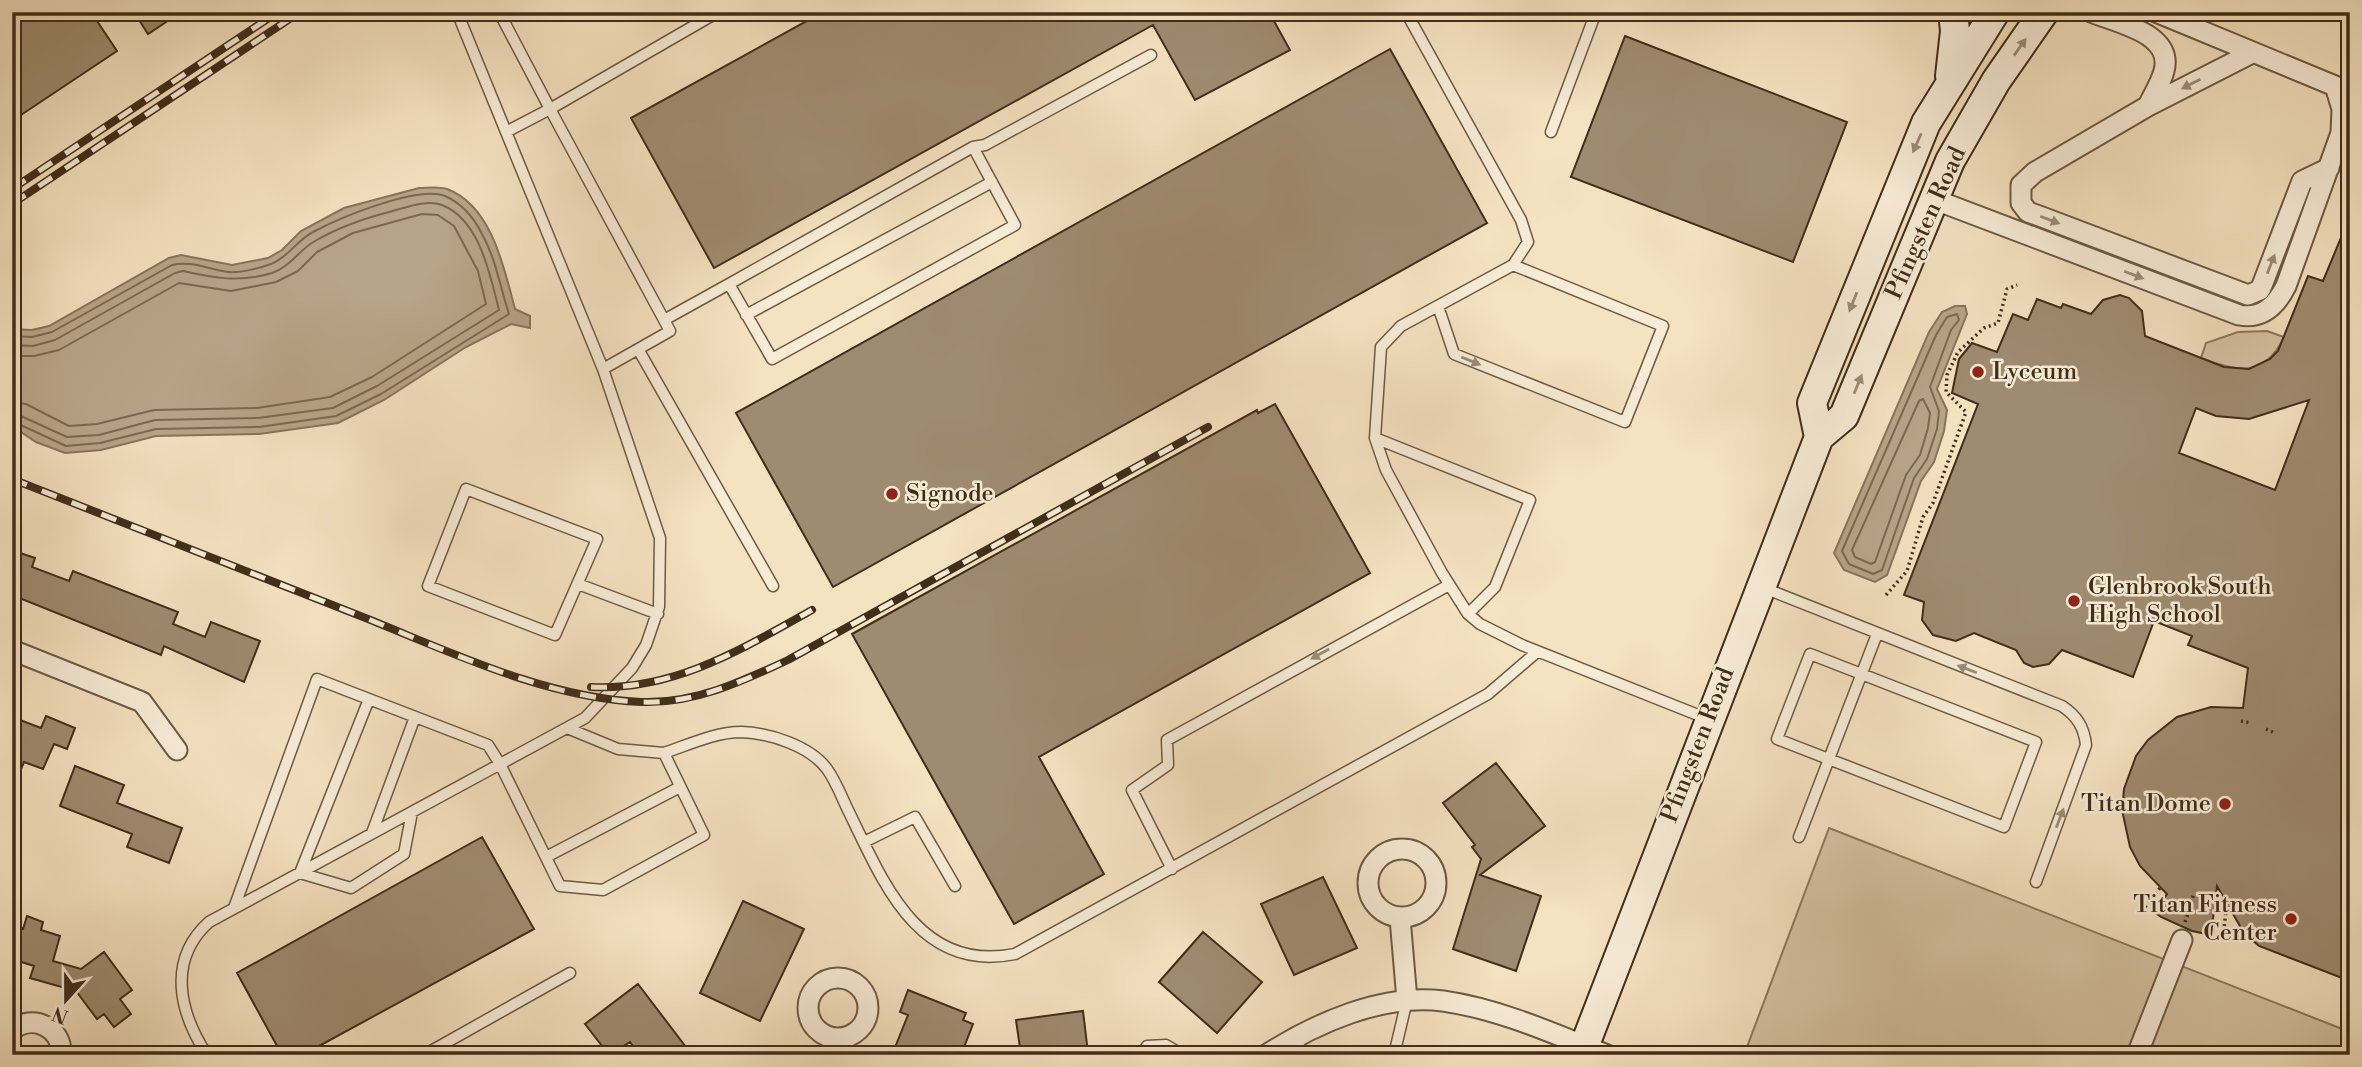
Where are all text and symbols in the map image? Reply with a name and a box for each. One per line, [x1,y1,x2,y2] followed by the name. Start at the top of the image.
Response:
[2013,38,2027,56] one-way arrow
[2181,78,2201,90] one-way arrow
[1911,133,1923,153] one-way arrow
[1879,142,1973,304] street label: Pfingsten Road
[2040,215,2061,226] one-way arrow
[2265,254,2276,275] one-way arrow
[2124,270,2145,281] one-way arrow
[1847,292,1858,313] one-way arrow
[1460,355,1481,366] one-way arrow
[1992,357,2077,387] place label: Lyceum
[1970,364,1986,380] marker: Lyceum
[1852,373,1863,394] one-way arrow
[906,479,994,509] place label: Signode
[884,486,900,502] marker: Signode
[2088,572,2271,630] place label: Glenbrook South High School
[2066,593,2082,609] marker: Glenbrook South High School
[1311,648,1330,660] one-way arrow
[1655,663,1742,827] street label: Pfingsten Road
[1956,664,1977,675] one-way arrow
[2081,789,2211,819] place label: Titan Dome
[2217,796,2233,812] marker: Titan Dome
[2054,807,2065,828] one-way arrow
[2133,890,2277,948] place label: Titan Fitness Center
[2283,911,2299,927] marker: Titan Fitness Center
[32,965,102,1036] north arrow
[49,1001,72,1029] text: N

